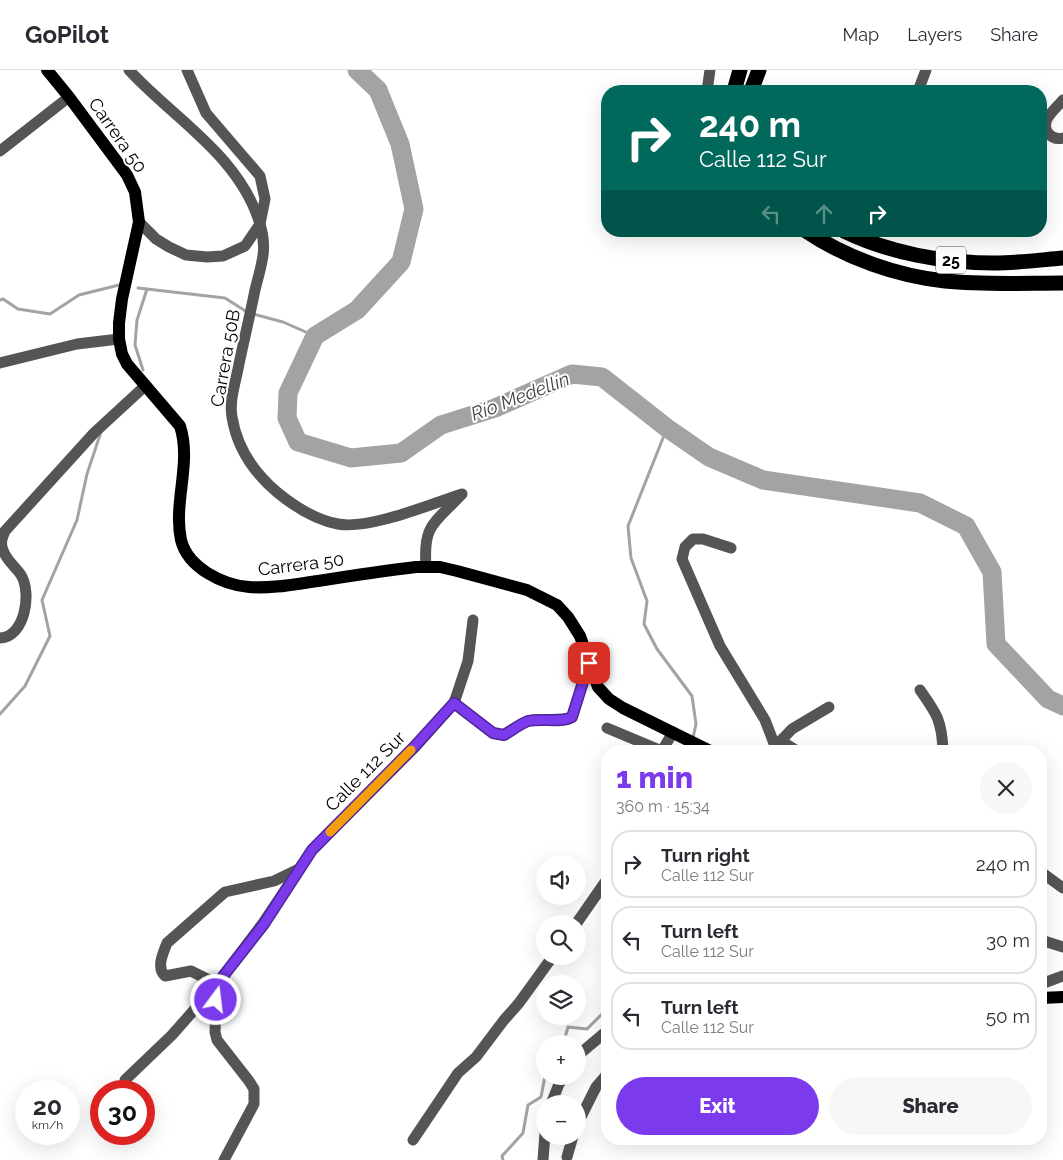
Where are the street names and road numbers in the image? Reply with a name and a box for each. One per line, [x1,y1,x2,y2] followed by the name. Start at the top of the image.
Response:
[85,94,151,176] street label: Carrera 50
[936,246,966,274] road number: 25
[206,308,244,408] street label: Carrera 50B
[257,548,345,580] street label: Carrera 50
[321,726,410,815] street label: Calle 112 Sur

